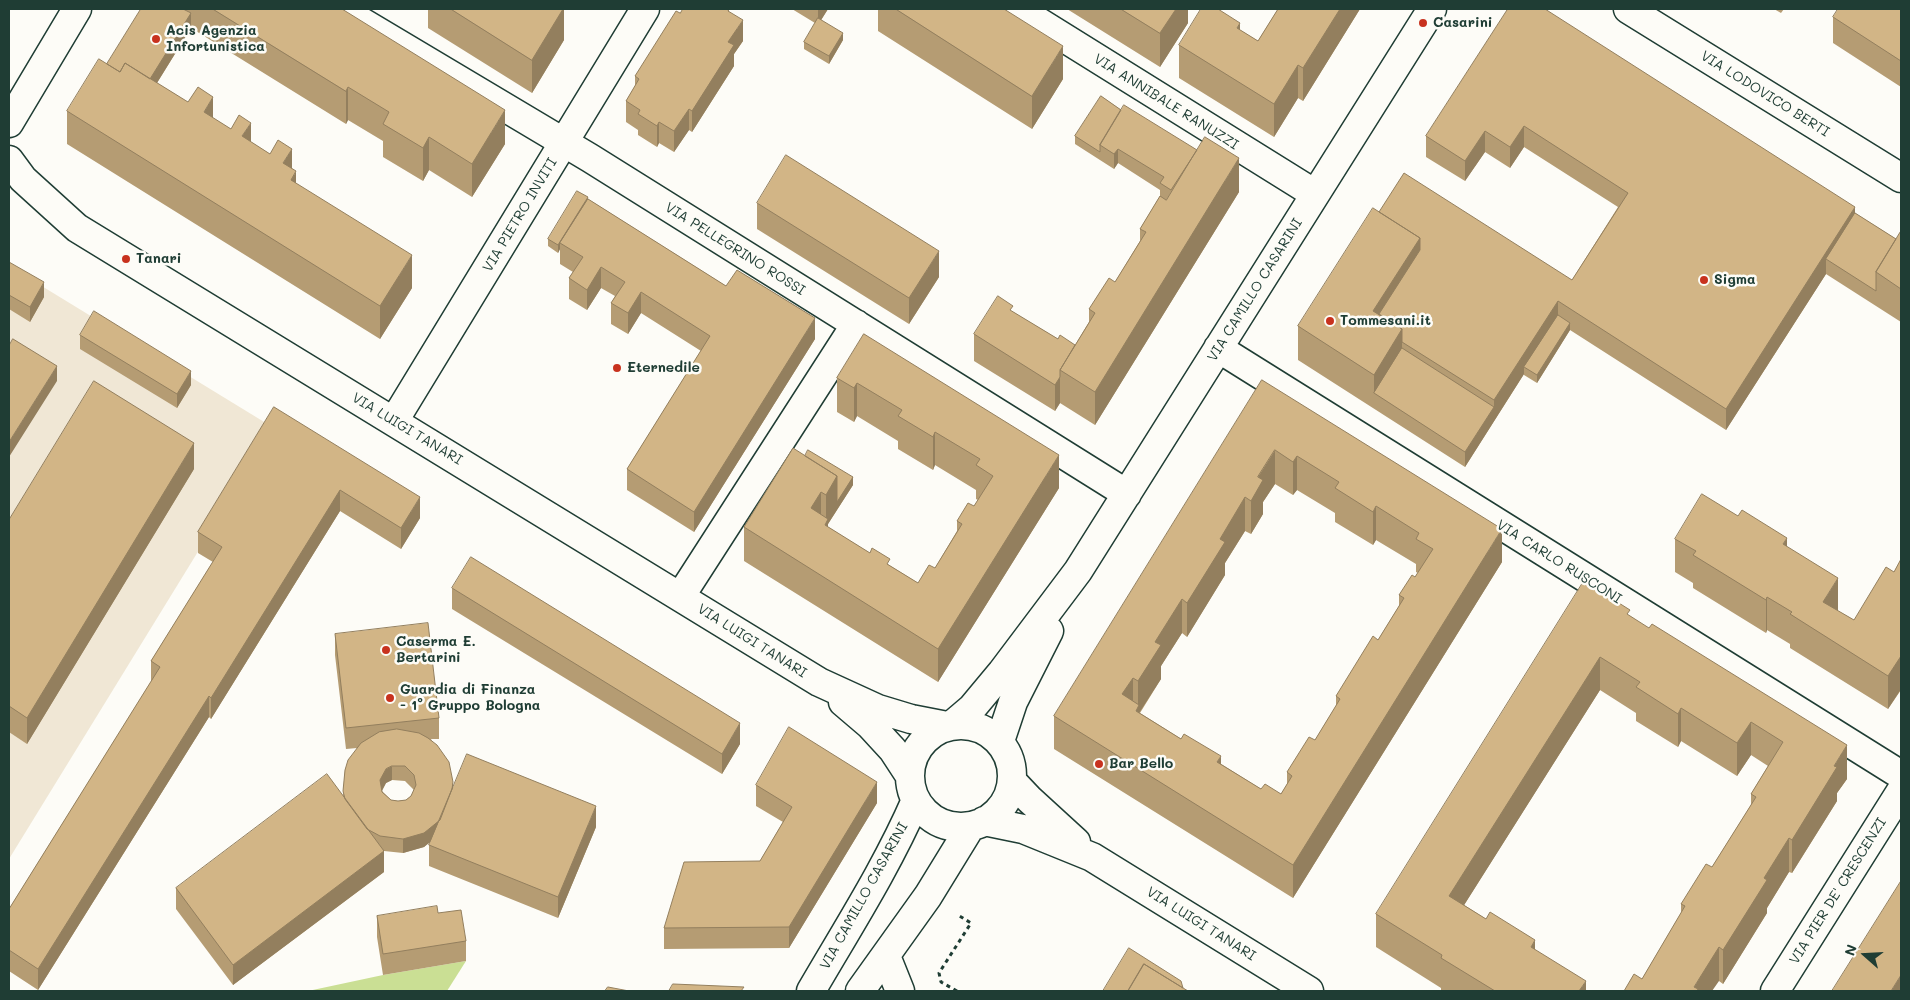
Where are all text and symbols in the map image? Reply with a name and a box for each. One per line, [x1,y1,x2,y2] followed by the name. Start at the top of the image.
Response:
[1433,15,1492,31] place label: Casarini
[1417,17,1429,29] marker: Casarini
[166,23,265,56] place label: Acis Agenzia Infortunistica
[150,33,162,45] marker: Acis Agenzia Infortunistica
[1697,47,1833,141] street label: VIA LODOVICO BERTI
[1091,51,1241,153] street label: VIA ANNIBALE RANUZZI
[479,155,561,275] street label: VIA PIETRO INVITI
[662,199,808,299] street label: VIA PELLEGRINO ROSSI
[1204,215,1306,365] street label: VIA CAMILLO CASARINI
[136,251,182,267] place label: Tanari
[120,253,132,265] marker: Tanari
[1714,272,1756,288] place label: Sigma
[1698,274,1710,286] marker: Sigma
[1340,313,1431,329] place label: Tommesani.it
[1324,315,1336,327] marker: Tommesani.it
[627,360,700,376] place label: Eternedile
[611,362,623,374] marker: Eternedile
[349,389,465,469] street label: VIA LUIGI TANARI
[1493,517,1625,607] street label: VIA CARLO RUSCONI
[694,601,810,681] street label: VIA LUIGI TANARI
[396,634,476,666] place label: Caserma E. Bertarini
[380,644,392,656] marker: Caserma E. Bertarini
[400,682,540,714] place label: Guardia di Finanza - 1° Gruppo Bologna
[384,692,396,704] marker: Guardia di Finanza - 1° Gruppo Bologna
[1109,756,1173,772] place label: Bar Bello
[1093,758,1105,770] marker: Bar Bello
[1786,815,1890,967] street label: VIA PIER DE' CRESCENZI
[817,820,911,972] street label: VIA CAMILLO CASARINI
[1143,884,1259,964] street label: VIA LUIGI TANARI
[1840,930,1890,980] north arrow

